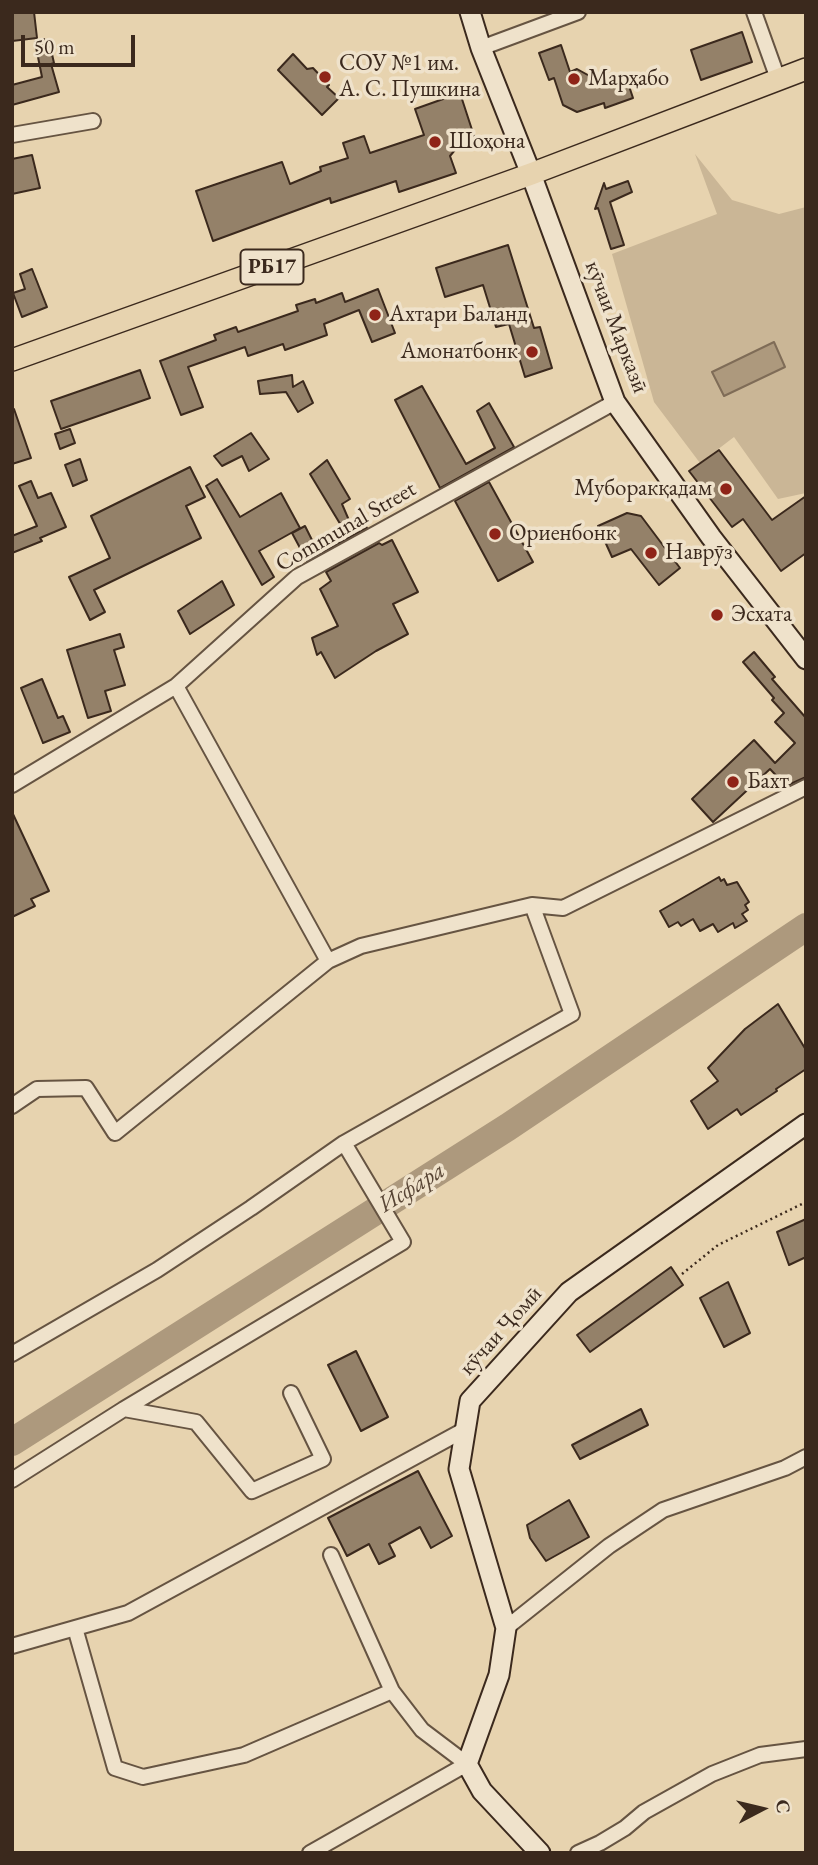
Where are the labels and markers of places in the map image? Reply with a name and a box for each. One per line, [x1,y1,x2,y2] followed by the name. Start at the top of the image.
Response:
[339,50,480,104] place label: СОУ №1 им. А. С. Пушкина
[588,65,669,93] place label: Марҳабо
[317,69,333,85] marker: СОУ №1 им. А. С. Пушкина
[566,71,582,87] marker: Марҳабо
[449,128,525,156] place label: Шоҳона
[427,134,443,150] marker: Шоҳона
[389,301,527,329] place label: Ахтари Баланд
[367,307,383,323] marker: Ахтари Баланд
[400,338,518,366] place label: Амонатбонк
[524,344,540,360] marker: Амонатбонк
[574,475,712,503] place label: Муборакқадам
[718,481,734,497] marker: Муборакқадам
[509,520,617,548] place label: Ориенбонк
[487,526,503,542] marker: Ориенбонк
[665,539,732,567] place label: Наврӯз
[643,545,659,561] marker: Наврӯз
[731,601,792,629] place label: Эсхата
[709,607,725,623] marker: Эсхата
[747,768,789,796] place label: Бахт
[725,774,741,790] marker: Бахт

